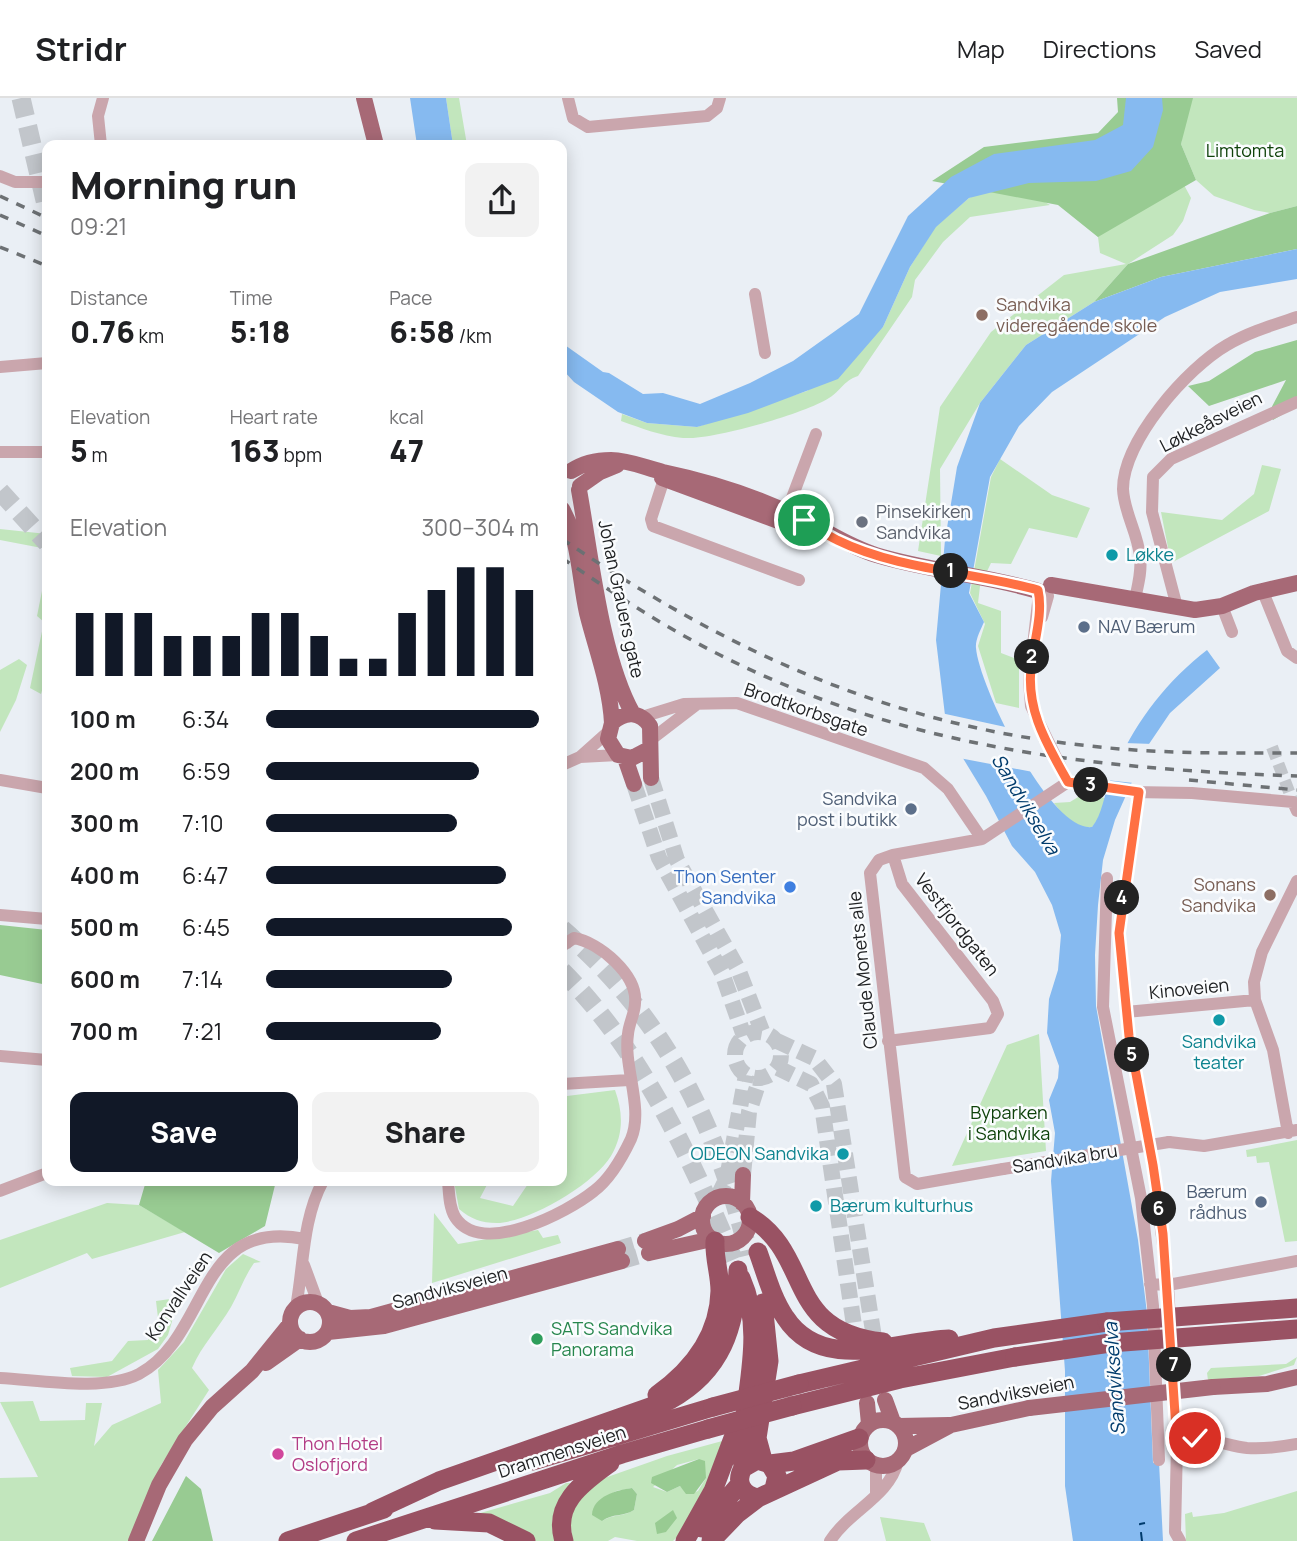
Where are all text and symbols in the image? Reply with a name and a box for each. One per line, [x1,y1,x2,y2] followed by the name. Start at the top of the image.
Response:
[35,26,127,71] text: Stridr
[957,32,1005,65] text: Map
[1043,32,1156,65] text: Directions
[1194,32,1262,65] text: Saved
[1206,138,1284,162] park label: Limtomta
[70,158,297,210] text: Morning run
[465,163,539,237] button: share
[70,210,127,242] text: 09:21
[70,285,148,311] text: Distance
[230,285,273,311] text: Time
[389,285,432,311] text: Pace
[996,292,1157,337] place label: Sandvika videregående skole
[974,307,990,323] marker: Sandvika videregående skole
[70,311,135,352] text: 0.76
[230,311,290,352] text: 5:18
[389,311,455,352] text: 6:58
[135,323,164,349] text: km
[455,323,492,349] text: /km
[1155,385,1266,457] street label: Løkkeåsveien
[70,404,150,430] text: Elevation
[230,404,318,430] text: Heart rate
[389,404,424,430] text: kcal
[70,430,88,471] text: 5
[230,430,280,471] text: 163
[389,430,424,471] text: 47
[88,442,108,468] text: m
[280,442,322,468] text: bpm
[774,490,834,550] pin
[876,499,971,544] place label: Pinsekirken Sandvika
[785,501,823,539] icon: arrive
[70,511,167,543] text: Elevation
[421,511,539,543] text: 300–304 m
[854,514,870,530] marker: Pinsekirken Sandvika
[593,517,650,680] street label: Johan Grauers gate
[1126,542,1174,566] place label: Løkke
[1104,547,1120,563] marker: Løkke
[934,554,968,588] pin: 1
[946,557,955,583] text: 1
[1098,614,1195,638] place label: NAV Bærum
[1076,619,1092,635] marker: NAV Bærum
[1014,640,1050,674] pin: 2
[1026,643,1037,669] text: 2
[741,677,872,742] street label: Brodtkorbsgate
[70,703,136,735] text: 100 m
[182,703,229,735] text: 6:34
[986,749,1067,860] water label: Sandvikselva
[70,755,139,787] text: 200 m
[182,755,231,787] text: 6:59
[1074,768,1108,802] pin: 3
[1085,771,1096,797] text: 3
[797,786,898,831] place label: Sandvika post i butikk
[903,801,919,817] marker: Sandvika post i butikk
[70,807,139,839] text: 300 m
[182,807,223,839] text: 7:10
[70,859,140,891] text: 400 m
[182,859,228,891] text: 6:47
[674,864,776,909] place label: Thon Senter Sandvika
[910,868,1005,981] street label: Vestfjordgaten
[1181,872,1256,917] place label: Sonans Sandvika
[782,879,798,895] marker: Thon Senter Sandvika
[1104,880,1140,916] pin: 4
[1116,884,1127,910] text: 4
[1262,887,1278,903] marker: Sonans Sandvika
[842,890,882,1050] street label: Claude Monets alle
[70,911,139,943] text: 500 m
[182,911,230,943] text: 6:45
[70,963,140,995] text: 600 m
[182,963,223,995] text: 7:14
[1148,972,1230,1004] street label: Kinoveien
[1211,1012,1227,1028] marker: Sandvika teater
[70,1015,138,1047] text: 700 m
[182,1015,223,1047] text: 7:21
[1182,1029,1256,1074] place label: Sandvika teater
[1114,1038,1150,1072] pin: 5
[1126,1041,1137,1067] text: 5
[70,1092,298,1172] button: Save
[312,1092,539,1172] button: Share
[968,1100,1050,1145] park label: Byparken i Sandvika
[1011,1138,1119,1178] street label: Sandvika bru
[691,1141,829,1165] place label: ODEON Sandvika
[835,1146,851,1162] marker: ODEON Sandvika
[1187,1179,1247,1224] place label: Bærum rådhus
[1142,1192,1176,1226] pin: 6
[830,1193,973,1217] place label: Bærum kulturhus
[1253,1194,1269,1210] marker: Bærum rådhus
[1153,1195,1164,1221] text: 6
[808,1198,824,1214] marker: Bærum kulturhus
[139,1246,217,1345] street label: Konvallveien
[390,1260,510,1314] street label: Sandviksveien
[551,1316,673,1361] place label: SATS Sandvika Panorama
[1097,1320,1131,1436] water label: Sandvikselva
[529,1331,545,1347] marker: SATS Sandvika Panorama
[1156,1348,1192,1382] pin: 7
[1168,1351,1179,1377] text: 7
[956,1369,1076,1415] street label: Sandviksveien
[1165,1408,1225,1468] pin
[495,1419,629,1483] street label: Drammensveien
[1176,1419,1214,1457] icon: check
[292,1431,383,1476] place label: Thon Hotel Oslofjord
[270,1446,286,1462] marker: Thon Hotel Oslofjord

